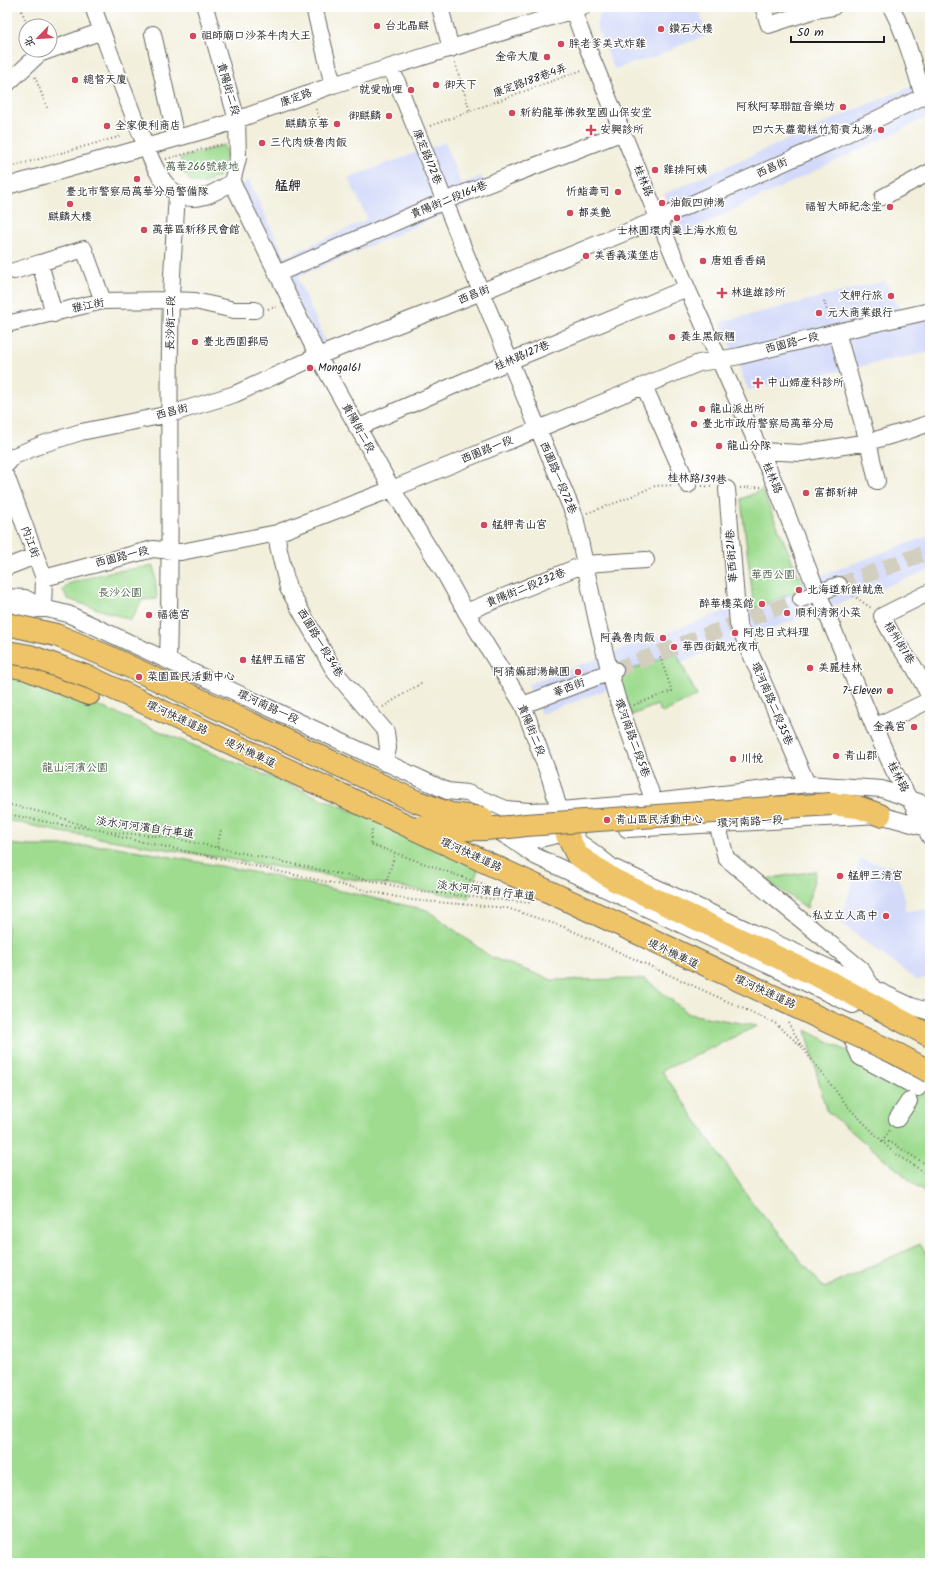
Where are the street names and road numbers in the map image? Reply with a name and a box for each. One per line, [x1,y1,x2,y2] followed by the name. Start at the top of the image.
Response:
[490,59,570,103] street label: 康定路188巷4弄
[212,60,244,118] street label: 貴陽街二段
[277,84,315,112] street label: 康定路
[408,126,446,188] street label: 康定路172巷
[753,153,792,183] street label: 西昌街
[628,162,658,200] street label: 桂林路
[408,176,490,224] street label: 貴陽街二段164巷
[455,280,494,310] street label: 西昌街
[70,294,107,318] street label: 雅江街
[162,295,180,351] street label: 長沙街二段
[763,328,821,358] street label: 西園路一段
[491,336,553,376] street label: 桂林路127巷
[154,399,191,425] street label: 西昌街
[337,400,379,456] street label: 貴陽街二段
[458,431,516,469] street label: 西園路一段
[535,439,581,517] street label: 西園路一段72巷
[757,459,787,497] street label: 桂林路
[667,469,727,489] street label: 桂林路139巷
[16,523,44,562] street label: 內江街
[721,529,743,583] street label: 華西街21巷
[93,542,151,572] street label: 西園路一段
[483,564,569,612] street label: 貴陽街二段232巷
[292,605,348,681] street label: 西園路一段34巷
[879,618,919,668] street label: 梧州街1巷
[746,659,798,749] street label: 環河南路二段35巷
[550,673,589,702] street label: 華西街
[234,685,302,729] street label: 環河南路一段
[143,696,211,740] street label: 環河快速道路
[609,696,655,780] street label: 環河南路二段5巷
[512,701,550,759] street label: 貴陽街二段
[221,733,279,773] street label: 堤外機車道
[882,758,914,796] street label: 桂林路
[717,811,783,833] street label: 環河南路一段
[95,812,195,844] street label: 淡水河河濱自行車道
[437,833,505,877] street label: 環河快速道路
[436,876,536,906] street label: 淡水河河濱自行車道
[644,934,702,974] street label: 堤外機車道
[731,970,799,1014] street label: 環河快速道路

